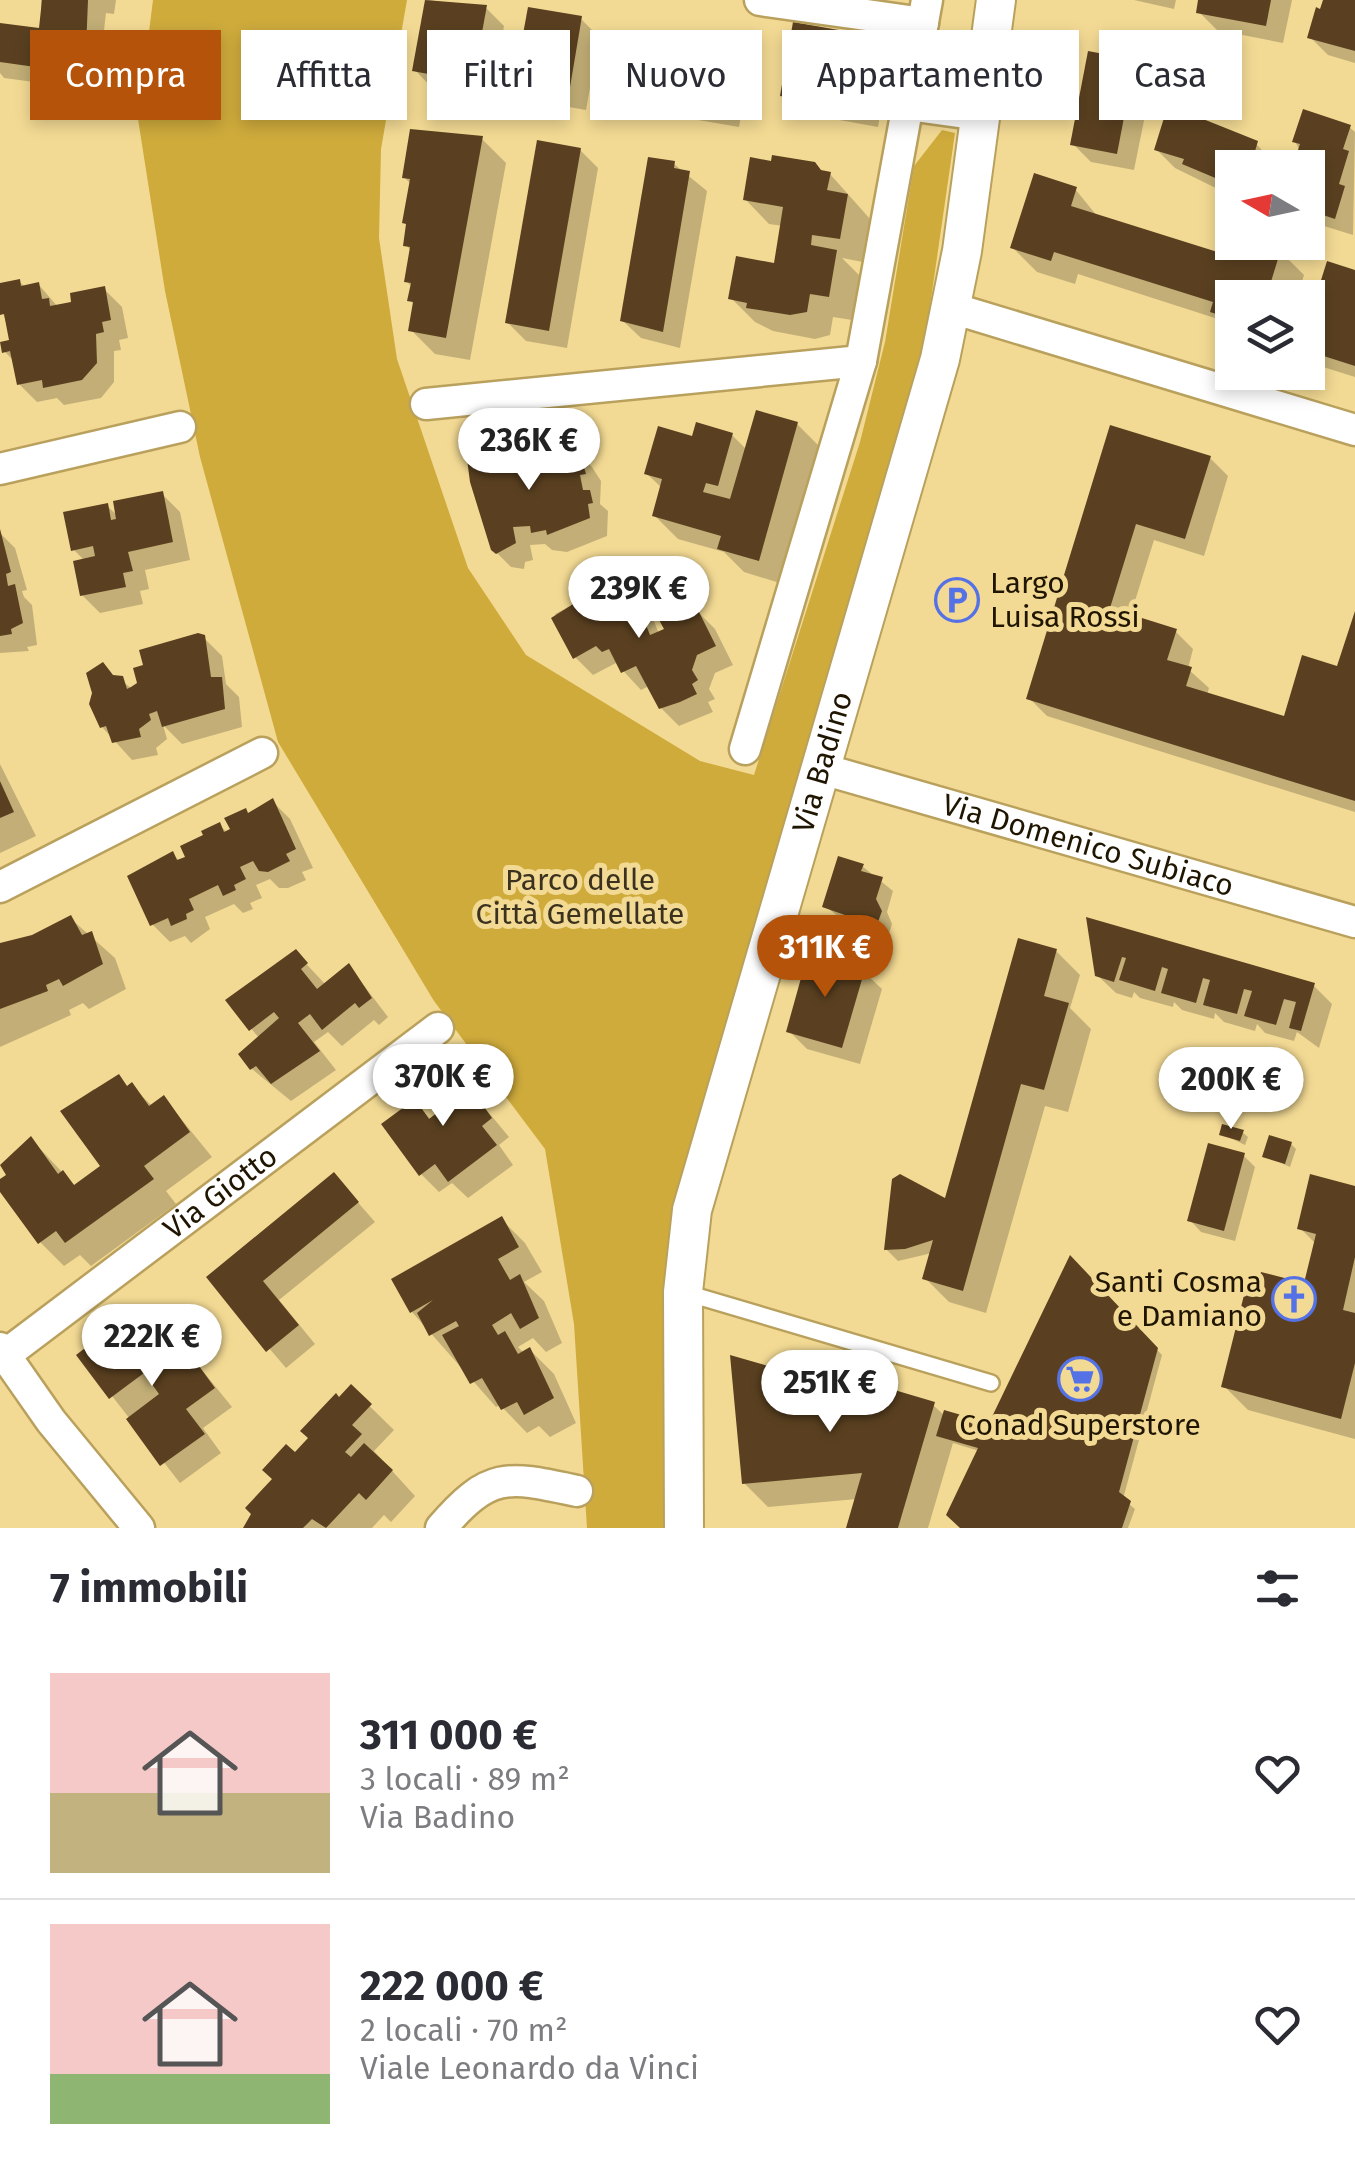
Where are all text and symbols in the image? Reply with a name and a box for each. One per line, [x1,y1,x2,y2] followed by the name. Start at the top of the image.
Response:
[30,30,221,120] chip: Compra
[241,30,407,120] chip: Affitta
[427,30,570,120] chip: Filtri
[590,30,762,120] chip: Nuovo
[782,30,1079,120] chip: Appartamento
[1099,30,1242,120] chip: Casa
[1215,150,1325,260] north arrow
[1215,150,1325,390] map controls
[1215,280,1325,390] button: layers
[448,408,610,493] pin: 236K €
[480,421,578,459] text: 236K €
[558,556,720,641] pin: 239K €
[990,565,1140,635] place label: Largo Luisa Rossi
[590,569,688,607] text: 239K €
[934,577,980,623] parking icon: Largo Luisa Rossi
[785,687,860,837] street label: Via Badino
[938,786,1238,904] street label: Via Domenico Subiaco
[476,862,684,932] park label: Parco delle Città Gemellate
[744,915,906,1000] pin: 311K €
[779,928,871,966] text: 311K €
[362,1044,524,1129] pin: 370K €
[1150,1047,1312,1132] pin: 200K €
[395,1057,491,1095] text: 370K €
[1181,1060,1281,1098] text: 200K €
[156,1138,284,1247] street label: Via Giotto
[1095,1264,1262,1334] place label: Santi Cosma e Damiano
[1271,1276,1317,1322] church icon: Santi Cosma e Damiano
[71,1304,233,1389] pin: 222K €
[104,1317,200,1355] text: 222K €
[749,1350,911,1435] pin: 251K €
[1057,1356,1103,1402] supermarket icon: Conad Superstore
[783,1363,877,1401] text: 251K €
[959,1407,1201,1443] place label: Conad Superstore
[1250,1561,1305,1616] icon: filters
[50,1563,248,1613] text: 7 immobili
[360,1710,538,1760] text: 311 000 €
[130,1713,250,1833] icon: home
[1250,1746,1305,1801] icon: heart
[360,1760,570,1798] text: 3 locali · 89 m²
[360,1798,515,1836] text: Via Badino
[360,1961,544,2011] text: 222 000 €
[130,1964,250,2084] icon: home
[1250,1997,1305,2052] icon: heart
[360,2011,568,2049] text: 2 locali · 70 m²
[360,2049,699,2087] text: Viale Leonardo da Vinci

